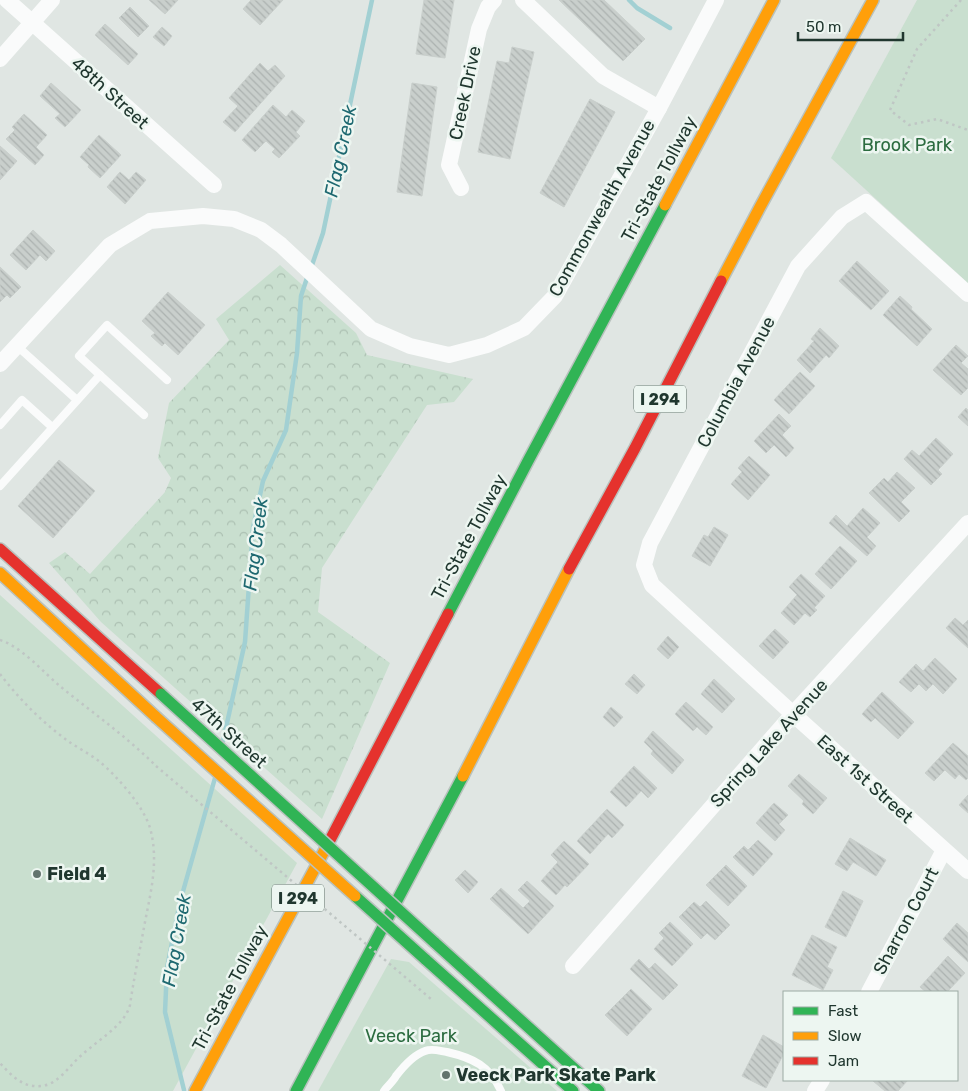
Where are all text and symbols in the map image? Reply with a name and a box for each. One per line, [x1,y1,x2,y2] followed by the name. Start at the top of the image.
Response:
[798,10,903,42] scale bar
[806,18,841,36] text: 50 m
[444,44,486,142] street label: Creek Drive
[67,52,153,134] street label: 48th Street
[319,103,362,199] water label: Flag Creek
[617,112,701,246] street label: Tri-State Tollway
[544,116,660,300] street label: Commonwealth Avenue
[862,134,953,156] park label: Brook Park
[692,313,780,451] street label: Columbia Avenue
[634,386,686,412] road number: I 294
[427,470,511,604] street label: Tri-State Tollway
[238,496,273,592] water label: Flag Creek
[706,674,832,812] street label: Spring Lake Avenue
[187,693,271,773] street label: 47th Street
[812,730,918,828] street label: East 1st Street
[47,863,107,885] place label: Field 4
[869,864,943,978] street label: Sharron Court
[31,868,43,880] marker: Field 4
[272,884,324,911] road number: I 294
[157,892,196,988] water label: Flag Creek
[188,921,272,1055] street label: Tri-State Tollway
[783,991,958,1081] legend
[828,1002,858,1020] text: Fast
[365,1025,458,1047] park label: Veeck Park
[828,1027,861,1045] text: Slow
[828,1052,859,1070] text: Jam
[456,1064,656,1086] place label: Veeck Park Skate Park
[440,1069,452,1081] marker: Veeck Park Skate Park

